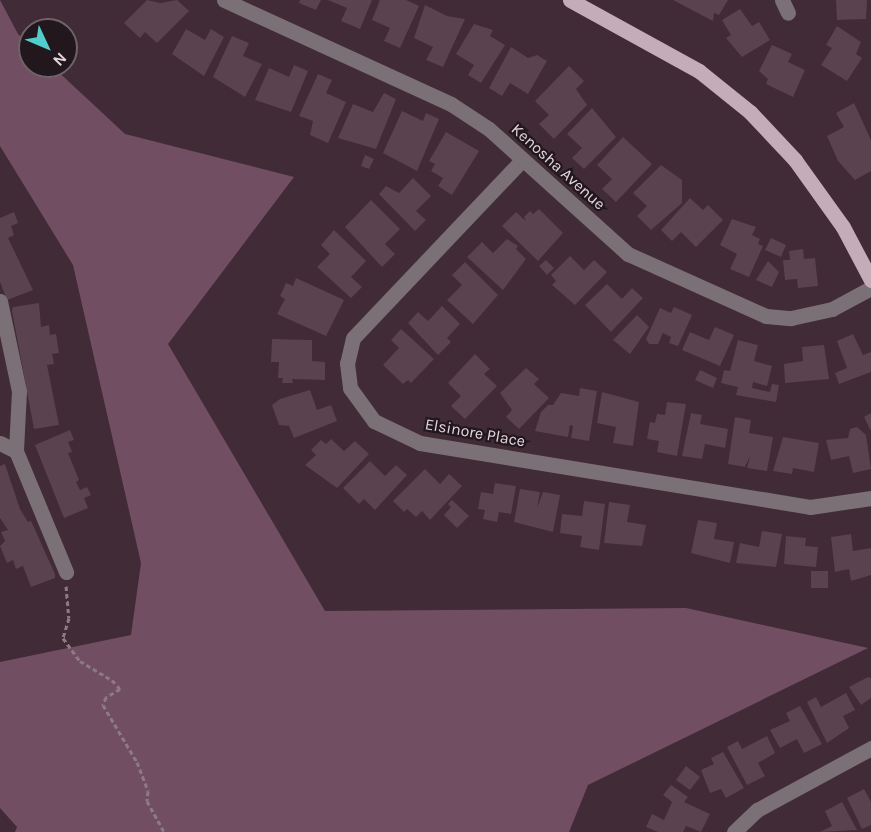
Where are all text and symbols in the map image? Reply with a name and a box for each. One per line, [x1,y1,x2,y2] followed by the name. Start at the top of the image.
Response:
[18,18,78,78] north arrow
[49,49,71,70] text: N
[507,120,609,214] street label: Kenosha Avenue
[423,415,527,451] street label: Elsinore Place

